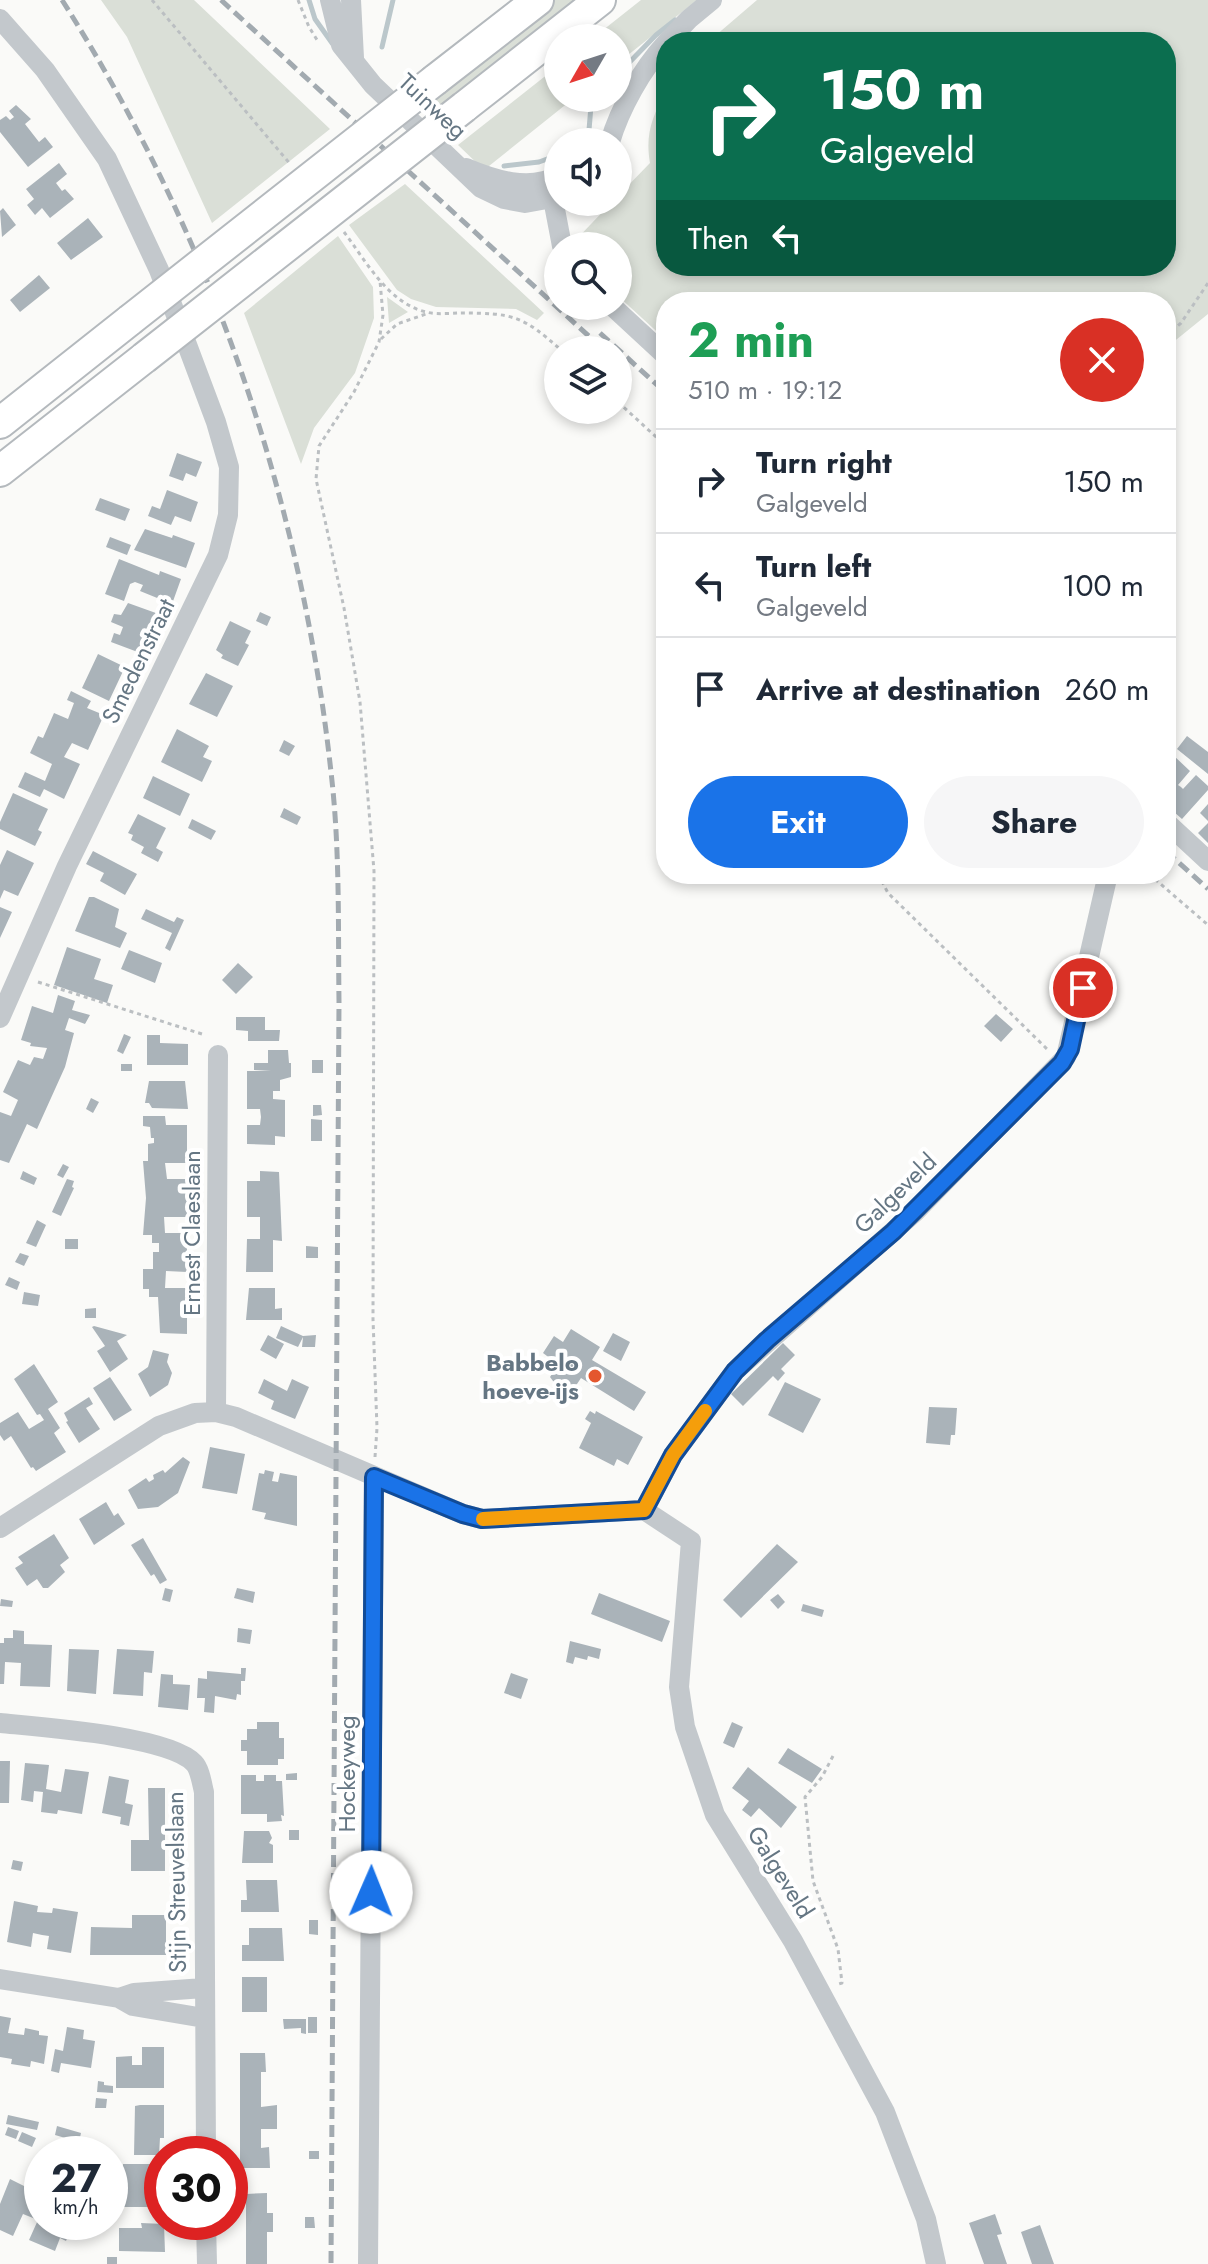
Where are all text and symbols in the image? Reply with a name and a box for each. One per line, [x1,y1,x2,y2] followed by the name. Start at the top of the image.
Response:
[544,24,632,112] north arrow
[544,24,632,424] map controls
[820,49,984,130] text: 150 m
[688,64,792,168] icon: right
[391,65,475,147] street label: Tuinweg
[820,124,975,176] text: Galgeveld
[544,128,632,216] button: sound
[765,216,809,260] icon: left
[688,217,749,260] text: Then
[544,232,632,320] button: search
[688,306,814,375] text: 2 min
[1060,318,1144,402] button: close
[544,336,632,424] button: layers
[688,371,842,409] text: 510 m · 19:12
[756,441,892,484] text: Turn right
[688,459,732,503] icon: right
[1063,460,1144,503] text: 150 m
[756,484,868,522] text: Galgeveld
[756,545,871,588] text: Turn left
[688,563,732,607] icon: left
[1062,564,1144,607] text: 100 m
[756,588,868,626] text: Galgeveld
[93,592,184,730] street label: Smedenstraat
[688,667,732,711] icon: arrive
[756,668,1041,711] text: Arrive at destination
[1065,668,1149,711] text: 260 m
[688,776,908,868] button: Exit
[924,776,1144,868] button: Share
[1049,954,1117,1022] pin
[1061,966,1105,1010] icon: arrive
[846,1145,944,1241] street label: Galgeveld
[174,1150,209,1316] street label: Ernest Claeslaan
[482,1345,579,1408] place label: Babbelo hoeve-ijs
[586,1367,604,1385] marker: Babbelo hoeve-ijs
[329,1715,364,1833] street label: Hockeyweg
[157,1791,195,1973] street label: Stijn Streuvelslaan
[739,1819,823,1925] street label: Galgeveld
[329,1850,413,1934] position arrow
[144,2136,248,2240] speed limit sign: 30
[51,2149,101,2207] text: 27
[53,2193,99,2222] text: km/h

